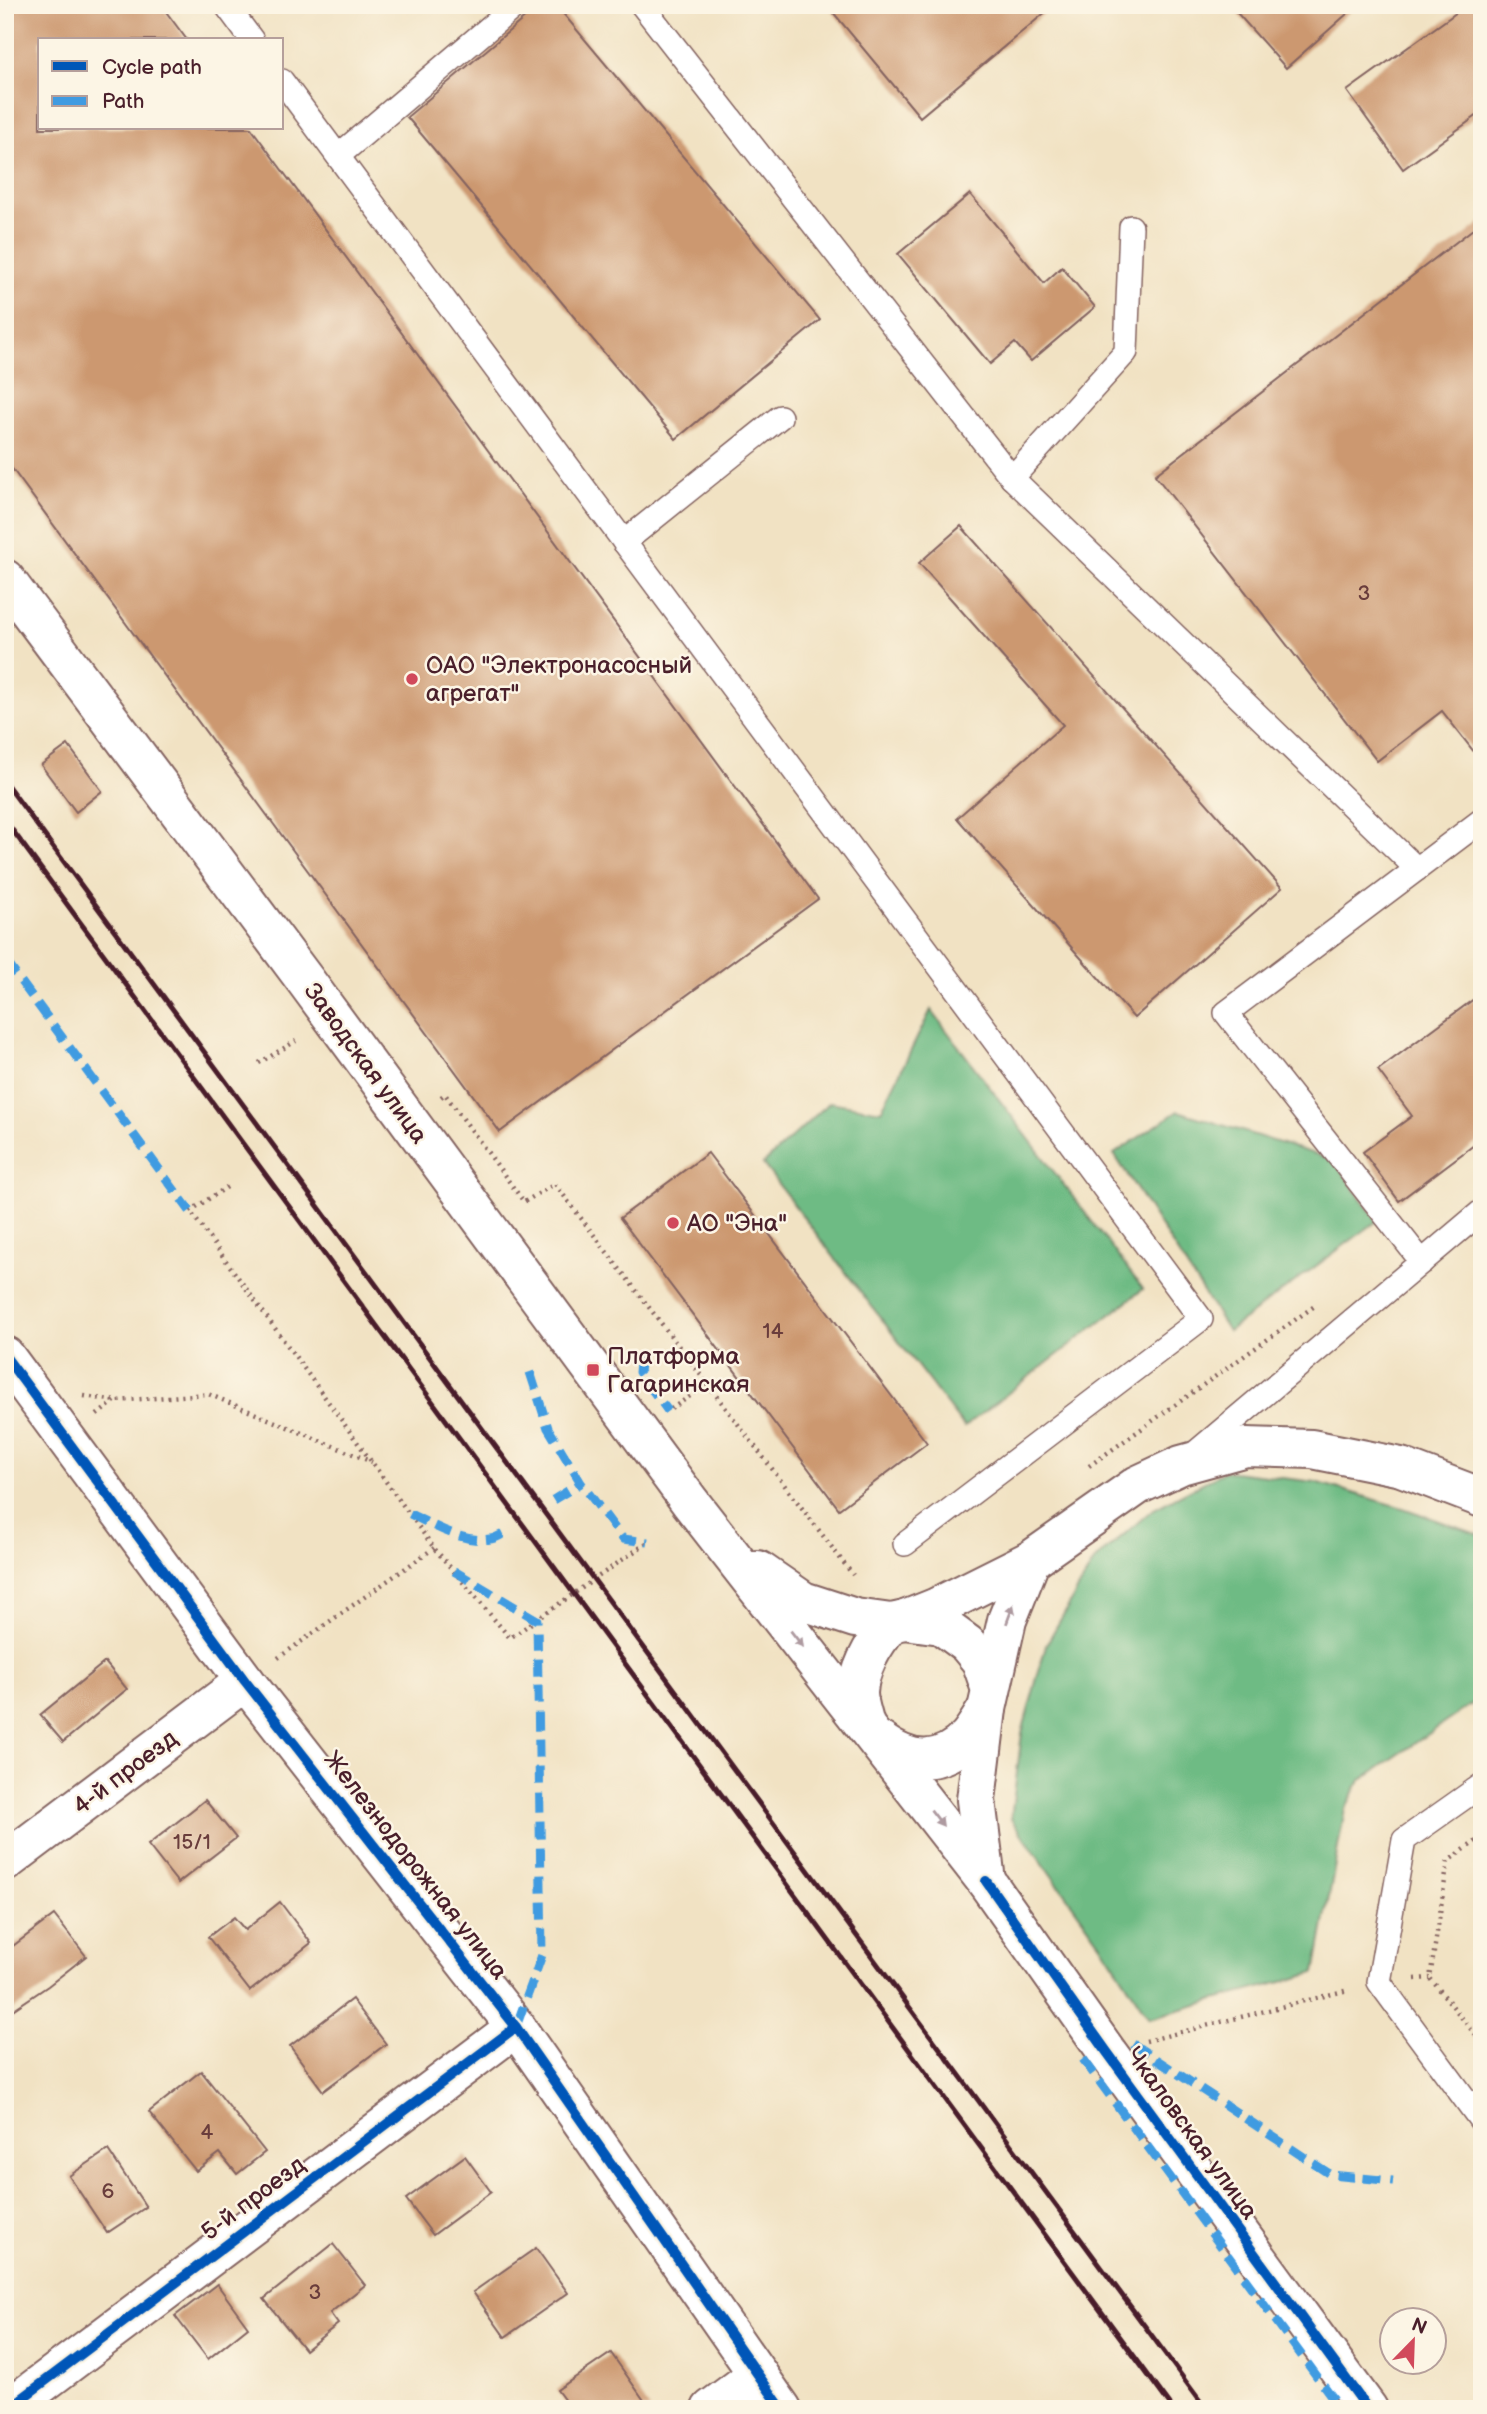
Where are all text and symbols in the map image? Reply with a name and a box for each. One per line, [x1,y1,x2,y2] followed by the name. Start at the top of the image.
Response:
[38,38,284,130] legend
[102,55,202,80] text: Cycle path
[102,89,144,114] text: Path
[1358,581,1370,606] house number: 3
[426,651,692,708] place label: ОАО "Электронасосный агрегат"
[404,671,420,687] marker: ОАО "Электронасосный агрегат"
[297,977,434,1149] street label: Заводская улица
[686,1209,787,1238] place label: АО "Эна"
[665,1215,681,1231] marker: АО "Эна"
[763,1319,784,1344] house number: 14
[607,1342,750,1399] place label: Платформа Гагаринская
[585,1362,601,1378] marker: Платформа Гагаринская
[1005,1604,1016,1625] one-way arrow
[790,1630,805,1648] one-way arrow
[67,1724,183,1821] street label: 4-й проезд
[317,1745,514,1985] street label: Железнодорожная улица
[930,1809,945,1827] one-way arrow
[173,1830,211,1855] house number: 15/1
[1119,2042,1264,2225] street label: Чкаловская улица
[201,2120,214,2145] house number: 4
[196,2150,311,2247] street label: 5-й проезд
[102,2179,115,2204] house number: 6
[309,2280,321,2305] house number: 3
[1378,2306,1448,2376] north arrow
[1408,2313,1430,2340] text: N

